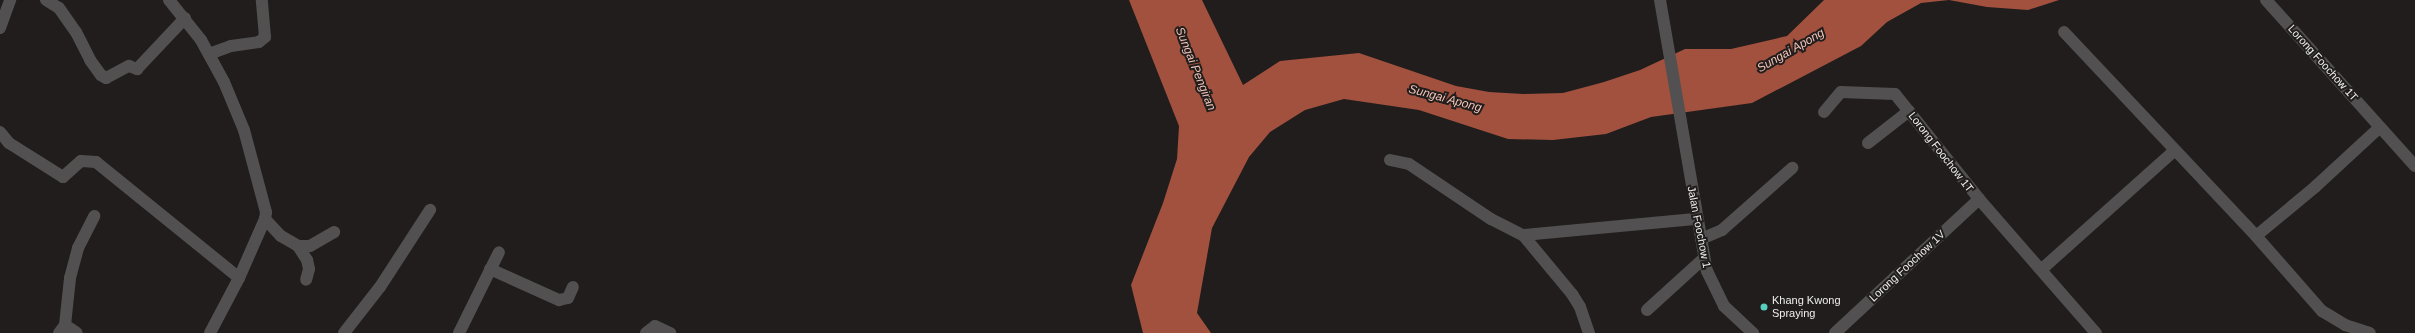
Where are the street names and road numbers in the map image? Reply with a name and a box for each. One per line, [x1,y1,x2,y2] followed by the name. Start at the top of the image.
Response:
[2285,22,2361,104] street label: Lorong Foochow 1T
[1906,109,1976,195] street label: Lorong Foochow 1T
[1685,185,1713,269] street label: Jalan Foochow 1
[1866,228,1948,304] street label: Lorong Foochow 1V

